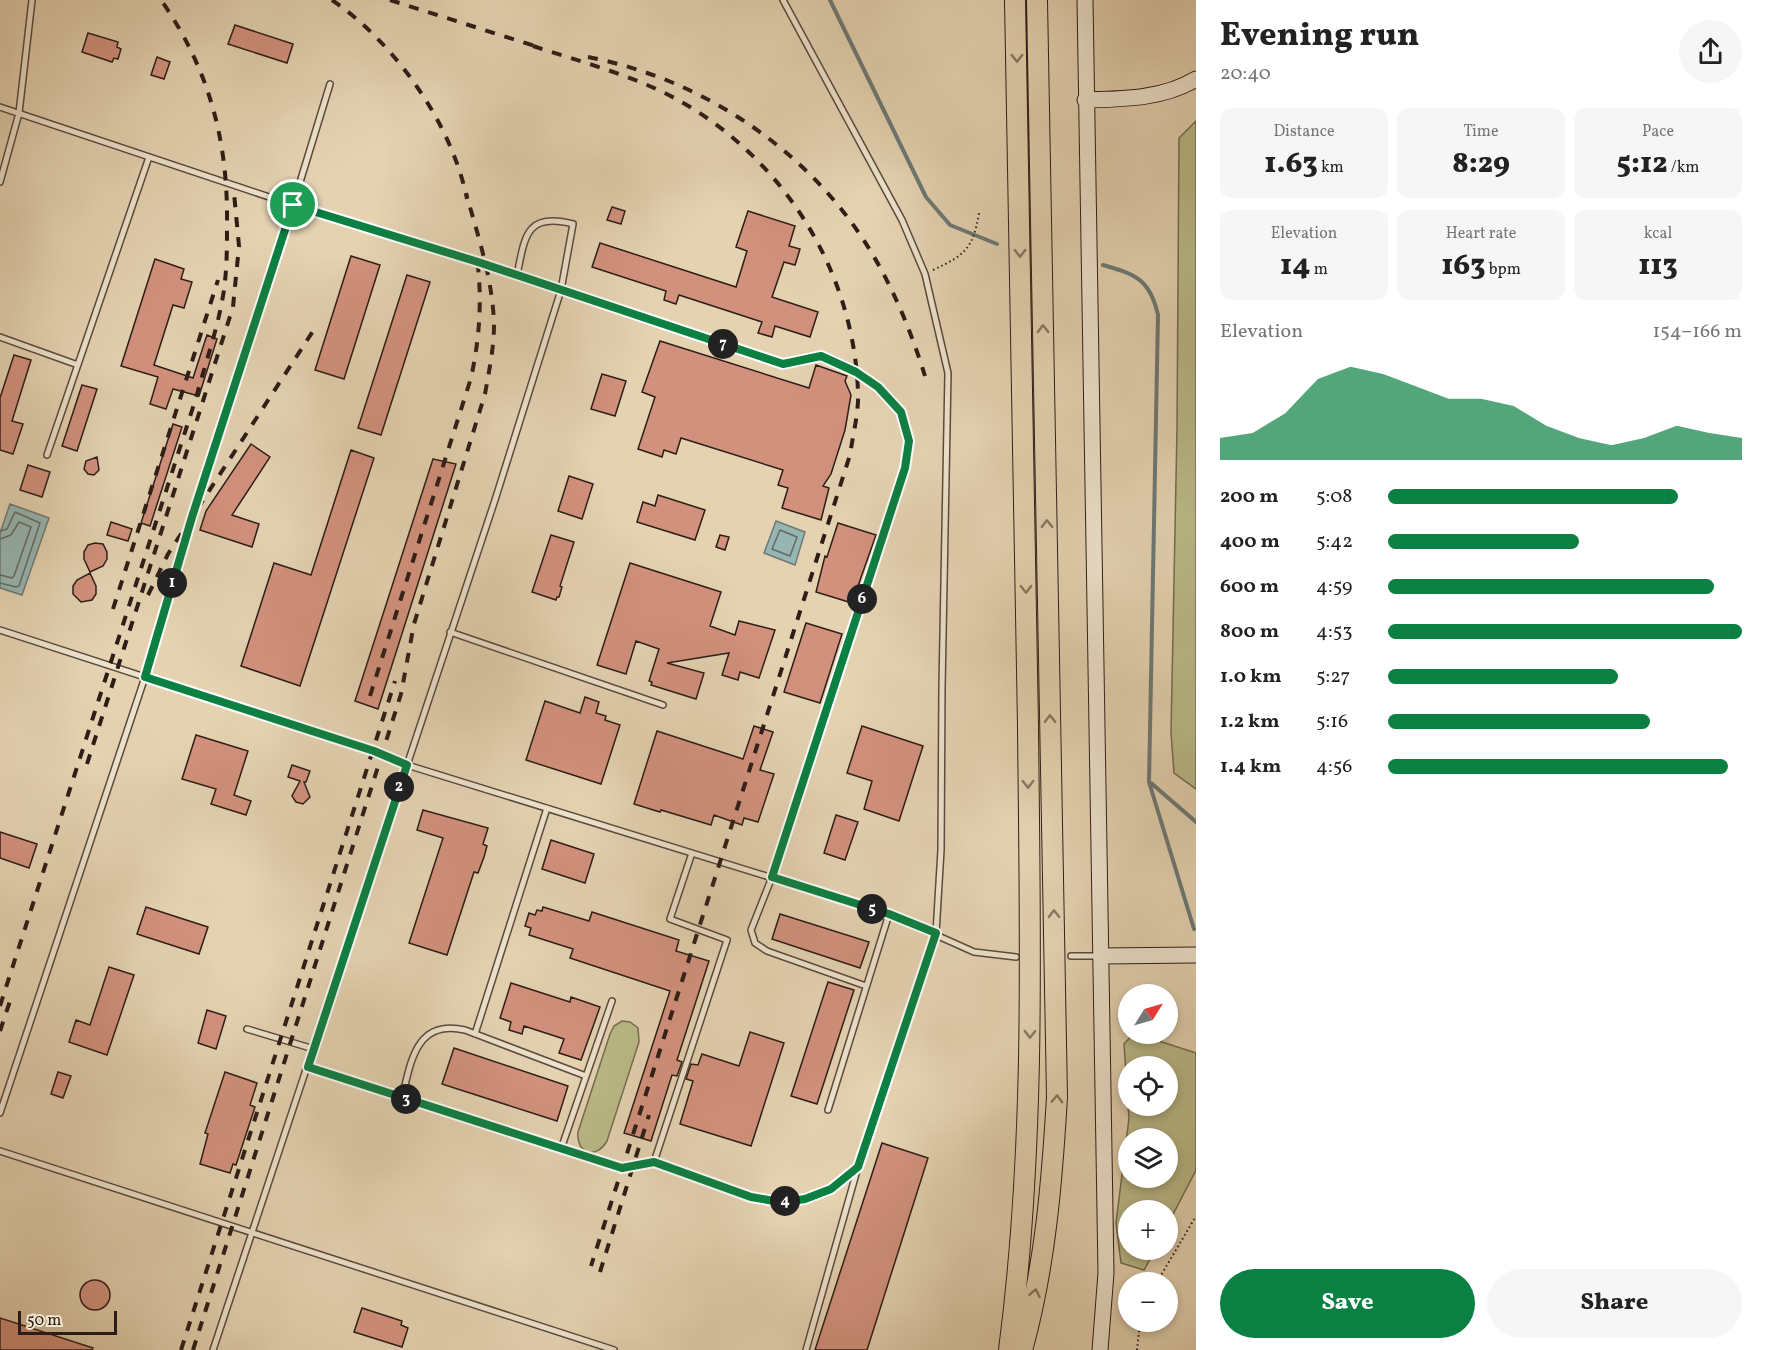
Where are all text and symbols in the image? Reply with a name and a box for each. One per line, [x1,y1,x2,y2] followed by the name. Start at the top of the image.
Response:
[1220,14,1419,60] text: Evening run
[1679,20,1742,83] button: share
[1010,54,1023,63] one-way arrow
[1220,60,1271,88] text: 20:40
[1273,121,1335,143] text: Distance
[1463,121,1499,143] text: Time
[1642,121,1674,143] text: Pace
[1264,143,1318,185] text: 1.63
[1452,143,1510,185] text: 8:29
[1616,143,1668,185] text: 5:12
[1318,157,1344,179] text: km
[1668,157,1700,179] text: /km
[267,179,318,230] pin
[276,188,309,221] icon: arrive
[1271,223,1337,245] text: Elevation
[1446,223,1516,245] text: Heart rate
[1644,223,1672,245] text: kcal
[1280,245,1311,287] text: 14
[1441,245,1486,287] text: 163
[1638,245,1678,287] text: 113
[1014,249,1027,258] one-way arrow
[1311,259,1328,281] text: m
[1486,259,1521,281] text: bpm
[1220,318,1303,346] text: Elevation
[1652,318,1742,346] text: 154–166 m
[1037,325,1050,334] one-way arrow
[708,329,738,359] pin: 7
[719,333,727,355] text: 7
[1220,483,1278,511] text: 200 m
[1316,483,1353,511] text: 5:08
[1041,520,1053,529] one-way arrow
[1220,528,1280,556] text: 400 m
[1316,528,1353,556] text: 5:42
[157,568,187,598] pin: 1
[169,572,175,594] text: 1
[1220,573,1279,601] text: 600 m
[1316,573,1352,601] text: 4:59
[847,584,877,614] pin: 6
[1020,585,1032,594] one-way arrow
[858,588,866,610] text: 6
[1220,618,1279,646] text: 800 m
[1316,618,1353,646] text: 4:53
[1220,663,1282,691] text: 1.0 km
[1316,663,1350,691] text: 5:27
[1220,708,1280,736] text: 1.2 km
[1316,708,1348,736] text: 5:16
[1044,715,1057,724] one-way arrow
[1220,753,1281,781] text: 1.4 km
[1316,753,1352,781] text: 4:56
[384,772,414,802] pin: 2
[395,776,403,798] text: 2
[1022,779,1035,788] one-way arrow
[857,894,887,924] pin: 5
[868,898,876,920] text: 5
[1048,910,1060,919] one-way arrow
[1118,984,1178,1044] north arrow
[1118,984,1178,1332] map controls
[1023,1030,1036,1039] one-way arrow
[1118,1056,1178,1116] button: locate
[391,1084,421,1114] pin: 3
[402,1088,410,1110] text: 3
[1051,1095,1063,1104] one-way arrow
[1118,1128,1178,1188] button: layers
[770,1186,800,1216] pin: 4
[780,1190,790,1212] text: 4
[1118,1200,1178,1260] button: +
[1220,1269,1475,1338] button: Save
[1487,1269,1742,1338] button: Share
[1118,1272,1178,1332] button: −
[1028,1288,1041,1298] one-way arrow
[18,1308,117,1336] scale bar
[27,1310,61,1332] text: 50 m

